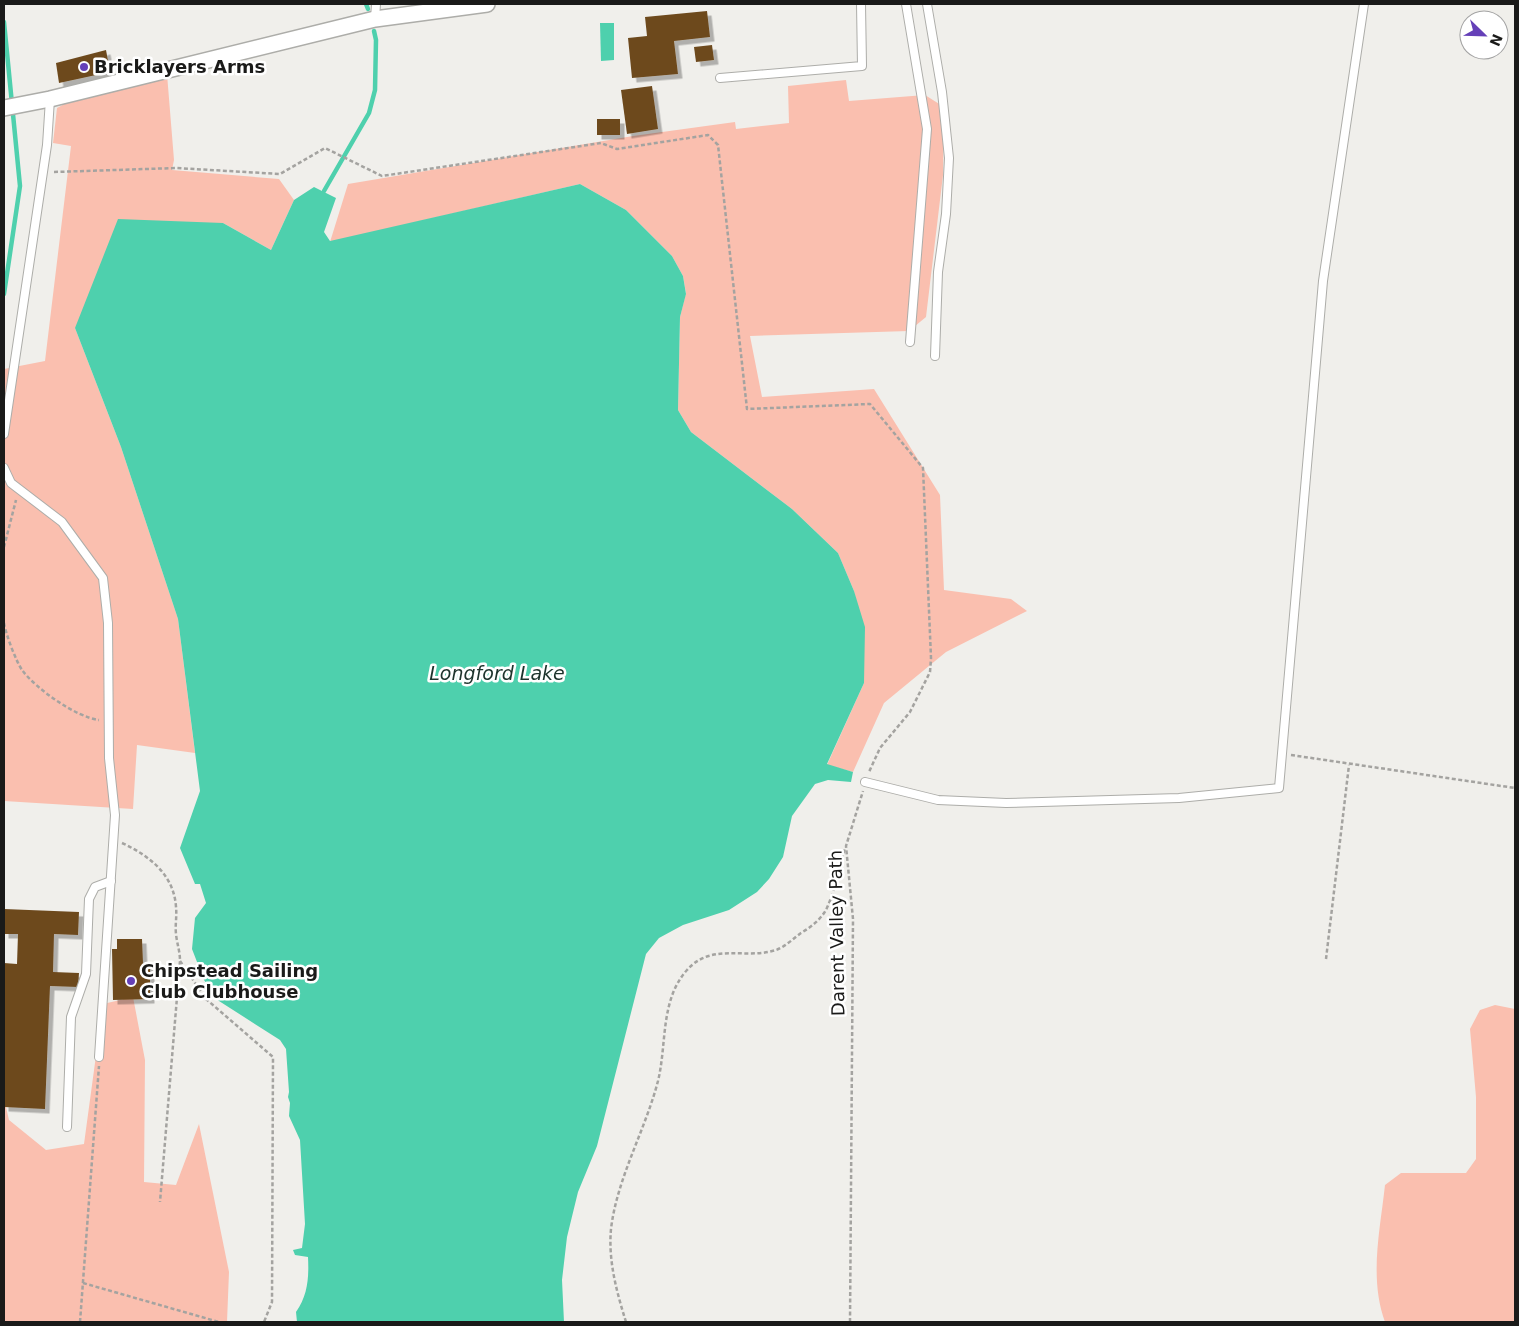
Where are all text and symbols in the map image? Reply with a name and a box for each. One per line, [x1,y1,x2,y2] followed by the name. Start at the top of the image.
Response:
[1459,10,1509,60] north arrow
[1486,32,1506,49] text: N
[94,56,265,77] place label: Bricklayers Arms
[78,61,90,73] marker: Bricklayers Arms
[429,662,565,684] water label: Longford Lake
[825,850,848,1016] street label: Darent Valley Path
[141,960,318,1002] place label: Chipstead Sailing Club Clubhouse
[125,975,137,987] marker: Chipstead Sailing Club Clubhouse

